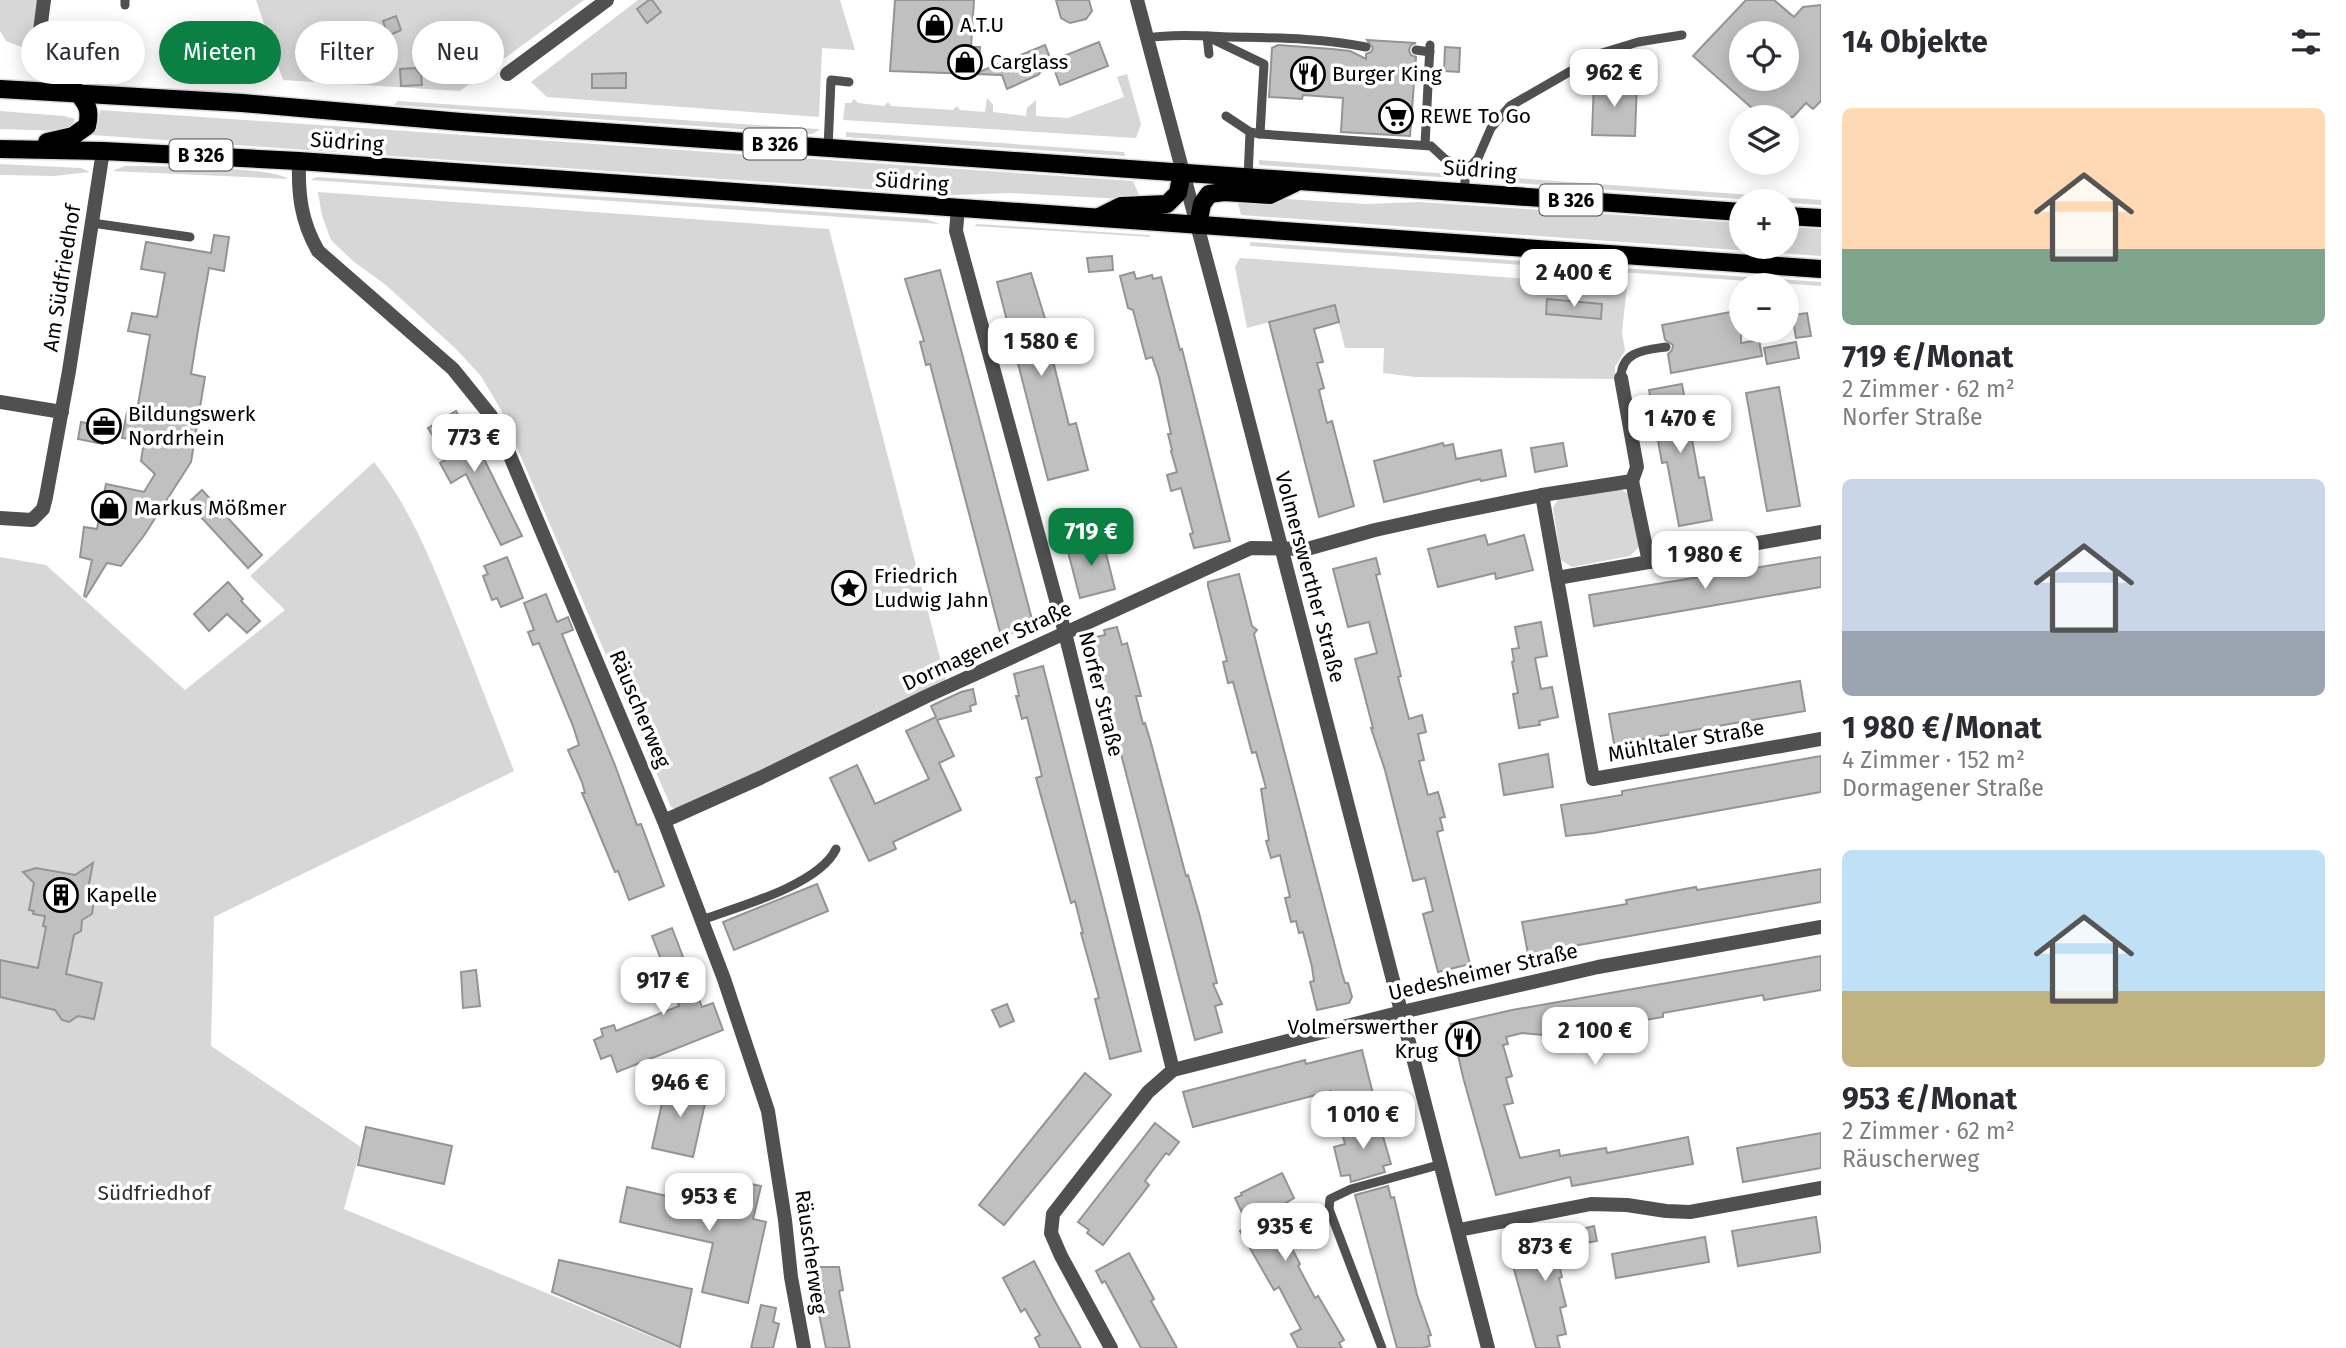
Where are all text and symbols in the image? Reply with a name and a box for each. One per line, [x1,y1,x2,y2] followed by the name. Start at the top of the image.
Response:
[916,6,954,44] shop icon: A.T.U
[960,12,1004,38] place label: A.T.U
[21,21,145,84] chip: Kaufen
[159,21,281,84] chip: Mieten
[295,21,398,84] chip: Filter
[412,21,504,84] chip: Neu
[1729,21,1799,343] map controls
[1729,21,1799,91] button: locate
[2287,23,2325,61] icon: filters
[1842,24,1988,60] text: 14 Objekte
[946,43,984,81] shop icon: Carglass
[990,49,1069,75] place label: Carglass
[1565,50,1663,109] pin: 962 €
[1289,55,1327,93] restaurant icon: Burger King
[1586,58,1642,86] text: 962 €
[1332,61,1442,87] place label: Burger King
[1377,97,1415,135] supermarket icon: REWE To Go
[1420,103,1531,129] place label: REWE To Go
[1729,105,1799,175] button: layers
[309,126,385,158] street label: Südring
[744,128,806,160] road number: B 326
[170,140,232,170] road number: B 326
[1442,154,1518,186] street label: Südring
[2021,154,2147,280] icon: home
[874,166,950,198] street label: Südring
[1540,184,1602,216] road number: B 326
[1729,189,1799,259] button: +
[38,201,87,353] street label: Am Südfriedhof
[1509,250,1639,309] pin: 2 400 €
[1536,258,1612,286] text: 2 400 €
[1729,273,1799,343] button: −
[976,318,1106,378] pin: 1 580 €
[1004,327,1078,355] text: 1 580 €
[1842,339,2013,375] text: 719 €/Monat
[1842,375,2015,403] text: 2 Zimmer · 62 m²
[1615,396,1745,455] pin: 1 470 €
[128,401,256,451] place label: Bildungswerk Nordrhein
[1842,403,1983,431] text: Norfer Straße
[1644,404,1716,432] text: 1 470 €
[85,407,123,445] office icon: Bildungswerk Nordrhein
[425,414,523,474] pin: 773 €
[448,423,500,451] text: 773 €
[1269,468,1351,686] street label: Volmerswerther Straße
[90,489,128,527] shop icon: Markus Mößmer
[134,495,287,521] place label: Markus Mößmer
[1042,508,1140,568] pin: 719 €
[1064,517,1118,545] text: 719 €
[2021,525,2147,651] icon: home
[1640,532,1770,591] pin: 1 980 €
[1668,540,1742,568] text: 1 980 €
[874,563,989,613] place label: Friedrich Ludwig Jahn
[830,569,868,607] place icon: Friedrich Ludwig Jahn
[898,595,1076,697] street label: Dormagener Straße
[1073,629,1129,759] street label: Norfer Straße
[604,646,676,772] street label: Räuscherweg
[1842,710,2042,746] text: 1 980 €/Monat
[1606,714,1766,768] street label: Mühltaler Straße
[1842,746,2025,774] text: 4 Zimmer · 152 m²
[1842,774,2044,802] text: Dormagener Straße
[42,876,80,914] building icon: Kapelle
[86,882,157,908] place label: Kapelle
[2021,896,2147,1022] icon: home
[1386,938,1580,1006] street label: Uedesheimer Straße
[614,958,712,1017] pin: 917 €
[637,966,689,994] text: 917 €
[1530,1007,1660,1067] pin: 2 100 €
[1287,1014,1438,1064] place label: Volmerswerther Krug
[1558,1016,1632,1044] text: 2 100 €
[1444,1020,1482,1058] restaurant icon: Volmerswerther Krug
[631,1060,729,1119] pin: 946 €
[651,1068,709,1096] text: 946 €
[1842,1081,2017,1117] text: 953 €/Monat
[1298,1092,1428,1151] pin: 1 010 €
[1327,1100,1399,1128] text: 1 010 €
[1842,1117,2015,1145] text: 2 Zimmer · 62 m²
[1842,1145,1979,1173] text: Räuscherweg
[660,1174,758,1233] pin: 953 €
[98,1180,212,1206] park label: Südfriedhof
[681,1182,737,1210] text: 953 €
[789,1188,833,1316] street label: Räuscherweg
[1236,1204,1334,1263] pin: 935 €
[1257,1212,1313,1240] text: 935 €
[1496,1224,1594,1283] pin: 873 €
[1518,1232,1572,1260] text: 873 €

